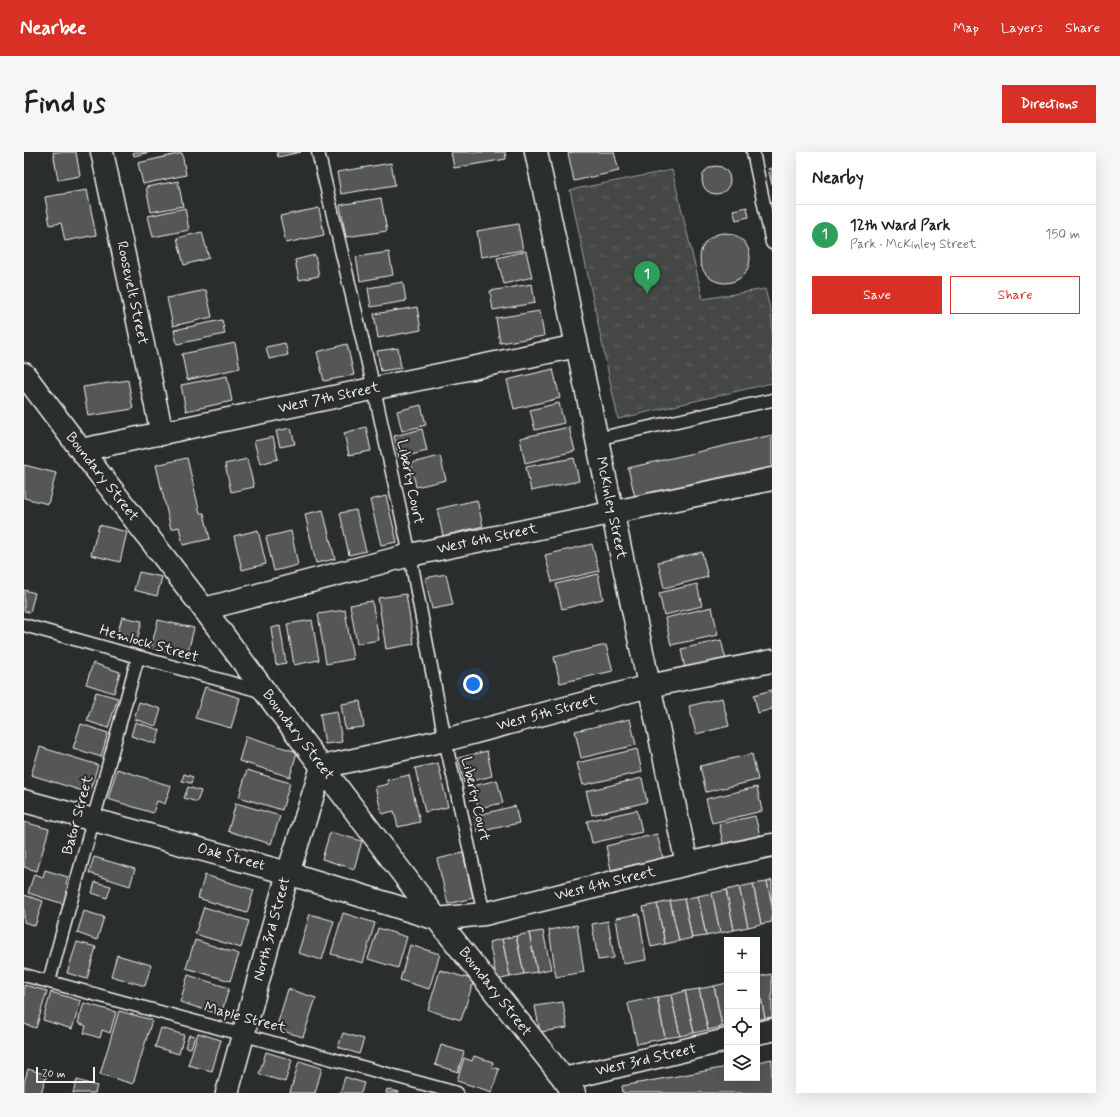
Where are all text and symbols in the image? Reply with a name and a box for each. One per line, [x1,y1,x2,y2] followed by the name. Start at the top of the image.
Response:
[20,16,86,41] text: Nearbee
[953,19,979,37] text: Map
[1001,19,1043,37] text: Layers
[1065,19,1100,37] text: Share
[1002,85,1096,123] button: Directions
[24,86,105,123] text: Find us
[812,167,864,189] text: Nearby
[850,216,950,236] text: 12th Ward Park
[822,226,828,243] text: 1
[1046,226,1080,243] text: 150 m
[850,236,976,253] text: Park · McKinley Street
[111,239,153,347] street label: Roosevelt Street
[634,261,660,294] pin: 1
[812,276,942,314] button: Save
[950,276,1080,314] button: Share
[276,377,382,419] street label: West 7th Street
[61,428,143,526] street label: Boundary Street
[391,438,429,526] street label: Liberty Court
[590,455,632,561] street label: McKinley Street
[435,519,539,559] street label: West 6th Street
[97,620,201,668] street label: Hemlock Street
[463,674,483,694] your location
[257,686,339,784] street label: Boundary Street
[494,690,600,736] street label: West 5th Street
[456,755,494,843] street label: Liberty Court
[58,773,98,857] street label: Bator Street
[195,838,268,876] street label: Oak Street
[553,862,658,906] street label: West 4th Street
[248,875,296,983] street label: North 3rd Street
[724,937,760,1081] map controls
[724,937,760,973] button: +
[454,943,536,1041] street label: Boundary Street
[724,973,760,1009] button: −
[202,997,289,1039] street label: Maple Street
[724,1009,760,1045] button: locate
[594,1039,698,1081] street label: West 3rd Street
[724,1045,760,1081] button: layers
[36,1065,95,1084] scale bar
[42,1067,65,1081] text: 20 m

